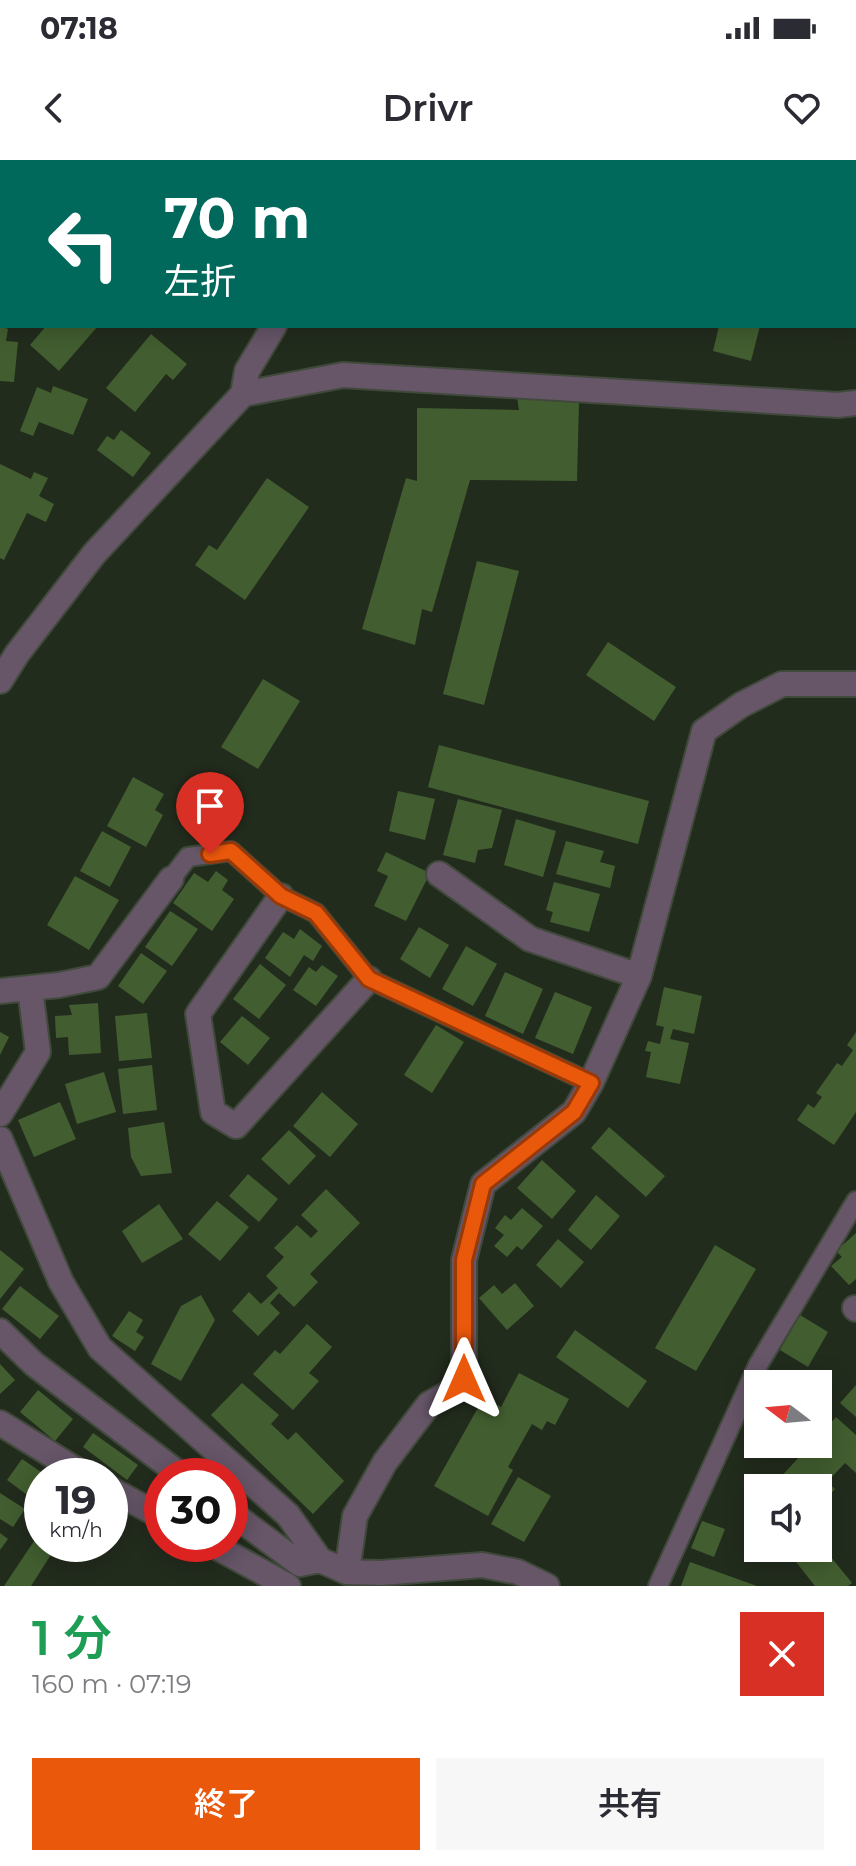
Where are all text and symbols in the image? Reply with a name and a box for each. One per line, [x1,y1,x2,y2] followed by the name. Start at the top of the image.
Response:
[40,10,118,47] text: 07:18
[32,86,76,130] icon: back
[382,86,474,130] text: Drivr
[780,86,824,130] icon: heart
[164,184,310,252] text: 70 m
[32,192,136,296] icon: left
[164,259,236,303] text: 左折
[176,772,244,854] pin
[188,784,232,828] icon: arrive
[422,1337,506,1421] position arrow
[744,1370,832,1458] north arrow
[744,1370,832,1562] map controls
[144,1458,248,1562] speed limit sign: 30
[744,1474,832,1562] button: sound
[55,1475,97,1524] text: 19
[49,1518,103,1542] text: km/h
[32,1609,112,1667] text: 1 分
[740,1612,824,1696] button: close
[32,1668,192,1700] text: 160 m · 07:19
[32,1758,420,1850] button: 終了
[436,1758,824,1850] button: 共有

